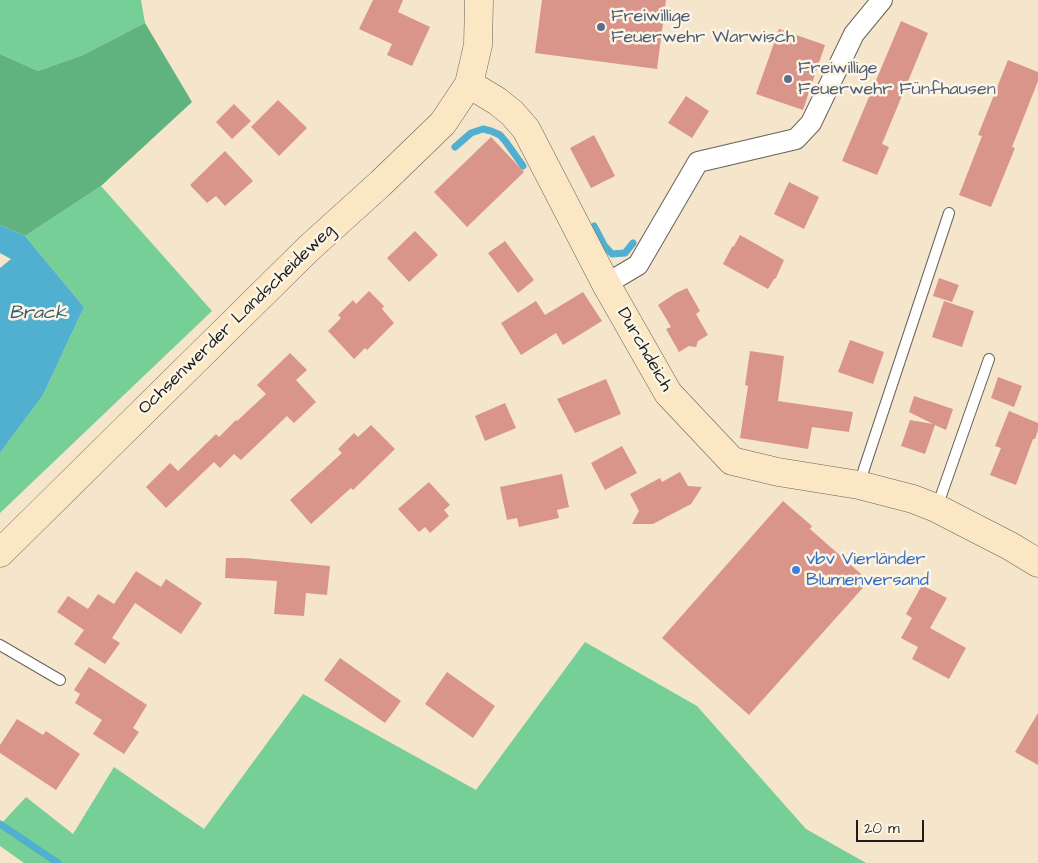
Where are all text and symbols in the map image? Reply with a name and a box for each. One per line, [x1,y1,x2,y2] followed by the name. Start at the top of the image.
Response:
[611,6,795,48] place label: Freiwillige Feuerwehr Warwisch
[595,21,607,33] marker: Freiwillige Feuerwehr Warwisch
[798,58,996,100] place label: Freiwillige Feuerwehr Fünfhausen
[782,73,794,85] marker: Freiwillige Feuerwehr Fünfhausen
[134,220,340,420] street label: Ochsenwerder Landscheideweg
[9,303,67,325] water label: Brack
[611,304,677,396] street label: Durchdeich
[806,549,929,592] place label: vbv Vierländer Blumenversand
[790,564,802,576] marker: vbv Vierländer Blumenversand
[858,810,926,842] scale bar
[864,818,900,839] text: 20 m

